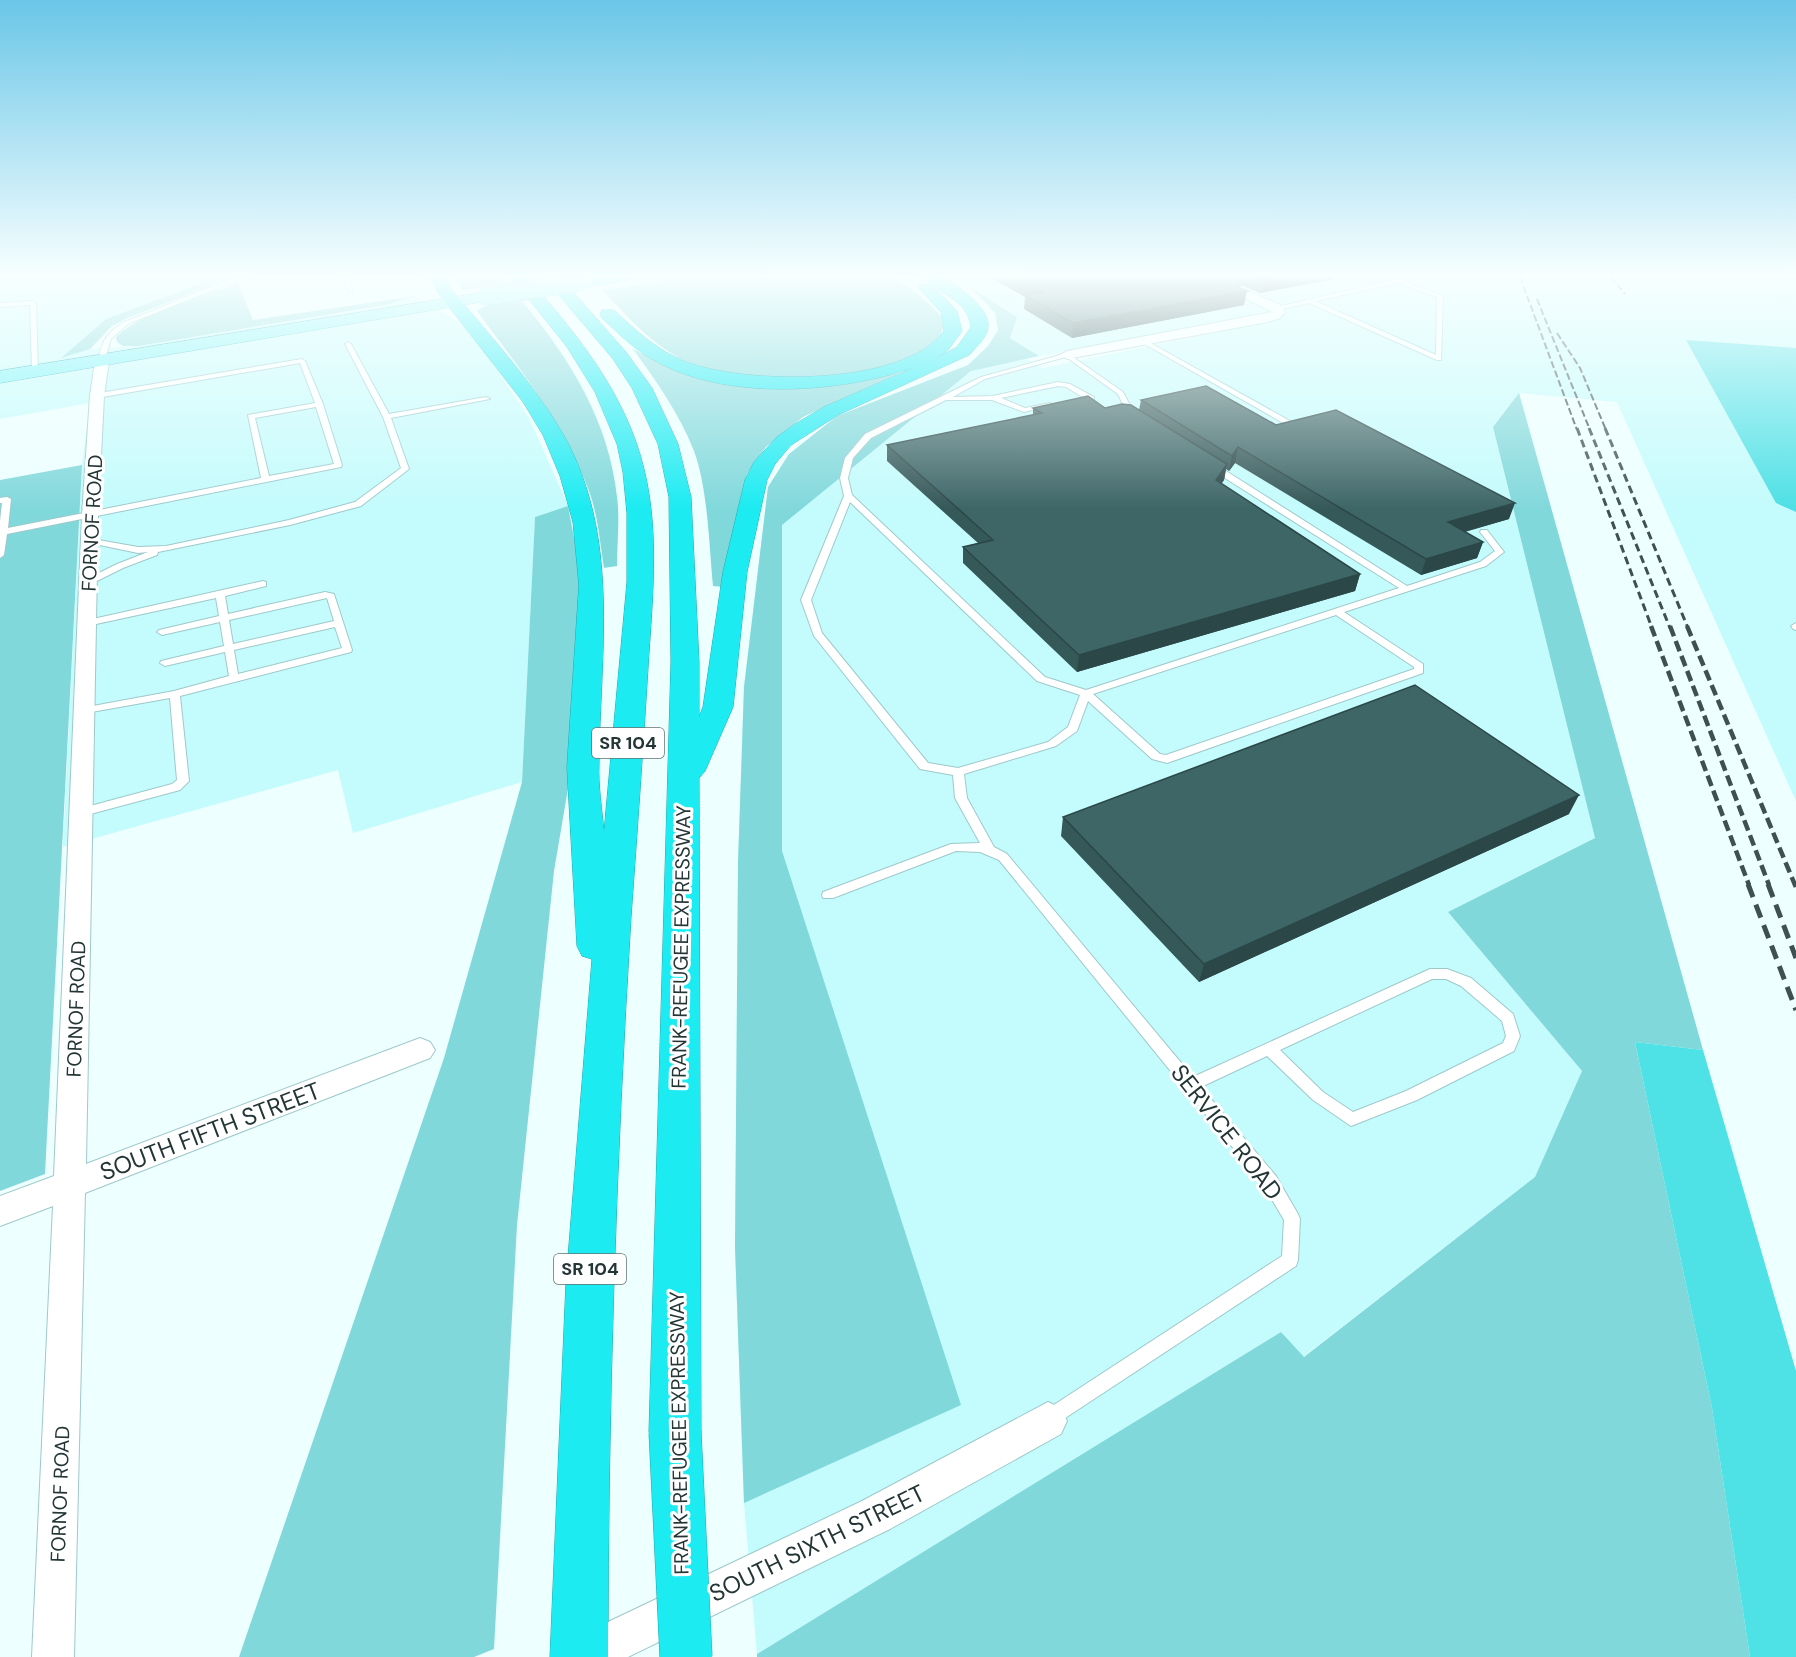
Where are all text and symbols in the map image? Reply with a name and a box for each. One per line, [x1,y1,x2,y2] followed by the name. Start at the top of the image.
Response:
[75,454,109,592] street label: FORNOF ROAD
[592,728,664,758] road number: SR 104
[666,805,696,1089] street label: FRANK-REFUGEE EXPRESSWAY
[61,940,91,1078] street label: FORNOF ROAD
[1164,1058,1290,1206] street label: SERVICE ROAD
[95,1075,325,1187] street label: SOUTH FIFTH STREET
[554,1254,626,1284] road number: SR 104
[664,1291,694,1575] street label: FRANK-REFUGEE EXPRESSWAY
[45,1425,75,1563] street label: FORNOF ROAD
[704,1477,930,1609] street label: SOUTH SIXTH STREET

